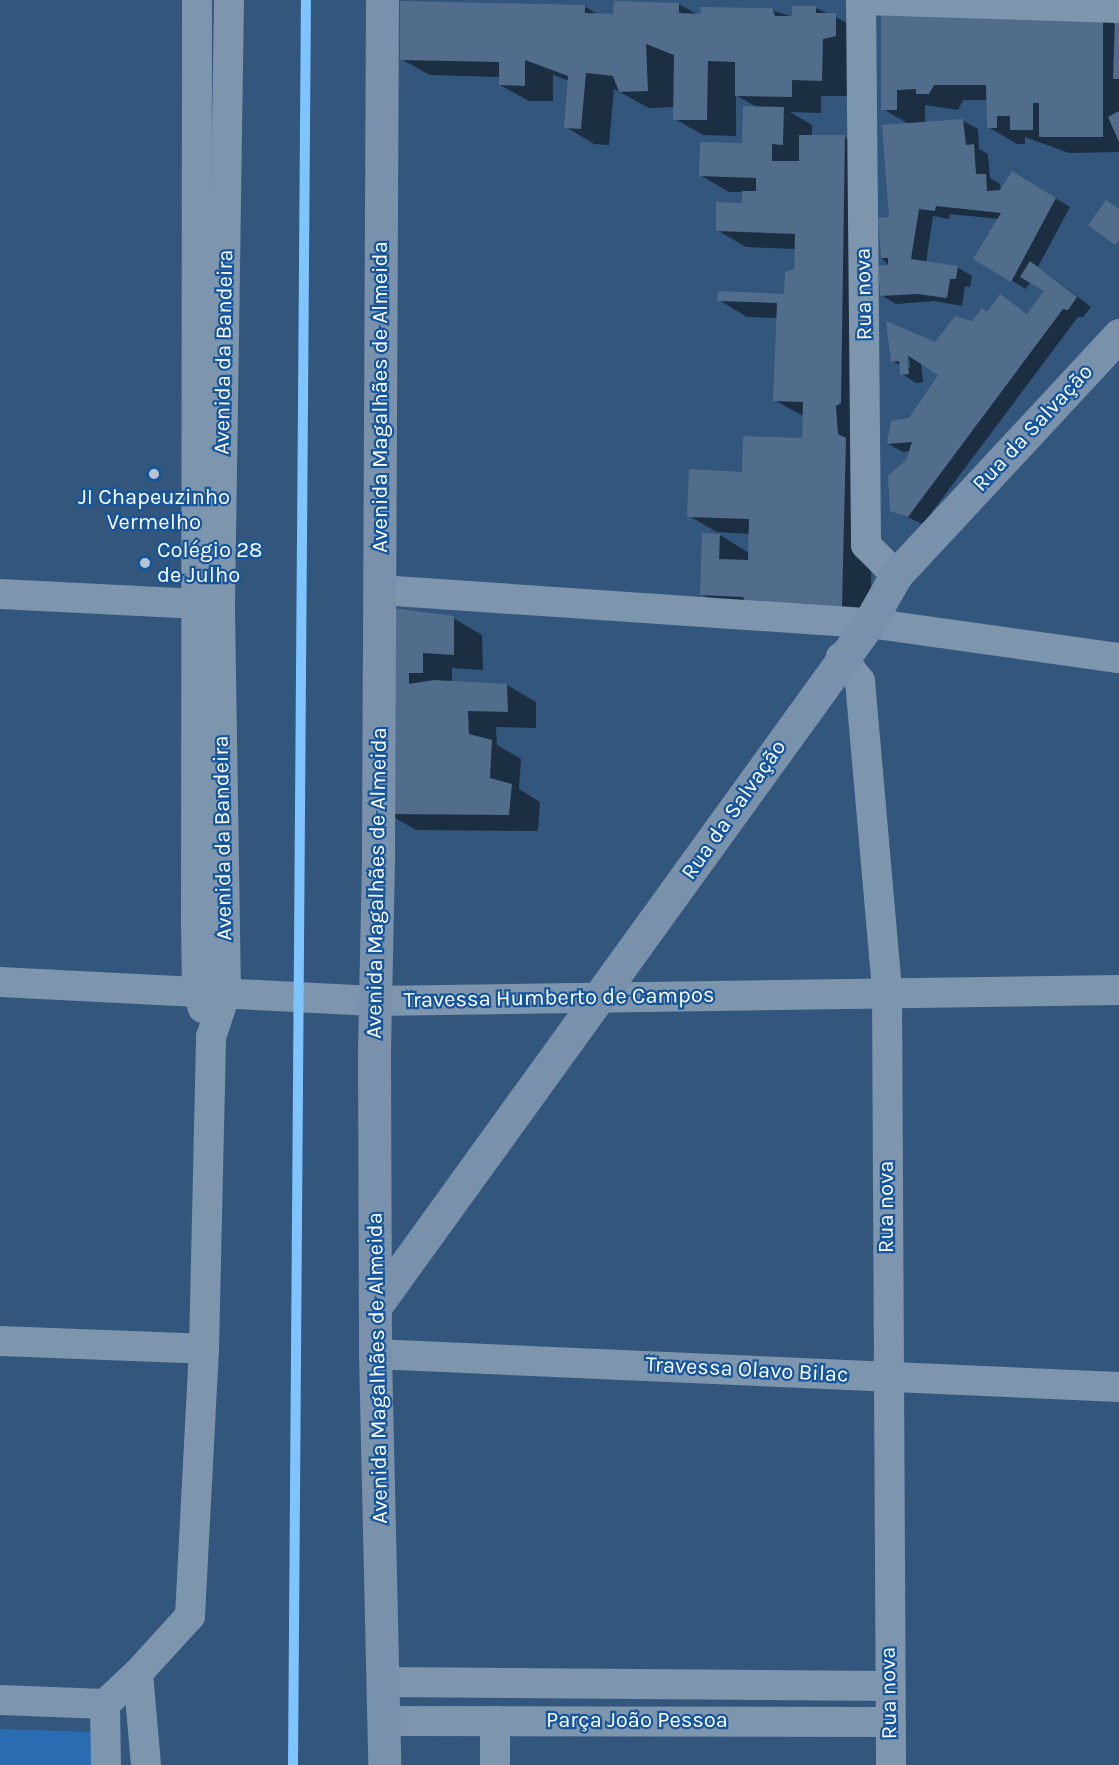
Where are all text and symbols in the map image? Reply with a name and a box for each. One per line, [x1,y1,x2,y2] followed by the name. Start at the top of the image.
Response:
[368,241,394,553] street label: Avenida Magalhães de Almeida
[850,247,878,341] street label: Rua nova
[209,249,239,455] street label: Avenida da Bandeira
[967,359,1099,497] street label: Rua da Salvação
[147,467,161,481] marker: JI Chapeuzinho Vermelho
[78,484,230,536] place label: JI Chapeuzinho Vermelho
[157,537,262,588] place label: Colégio 28 de Julho
[138,556,152,570] marker: Colégio 28 de Julho
[361,727,393,1039] street label: Avenida Magalhães de Almeida
[208,735,238,941] street label: Avenida da Bandeira
[676,735,792,885] street label: Rua da Salvação
[403,982,715,1014] street label: Travessa Humberto de Campos
[874,1161,900,1253] street label: Rua nova
[362,1212,394,1524] street label: Avenida Magalhães de Almeida
[645,1352,849,1388] street label: Travessa Olavo Bilac
[875,1646,903,1740] street label: Rua nova
[546,1708,728,1734] street label: Parça João Pessoa

